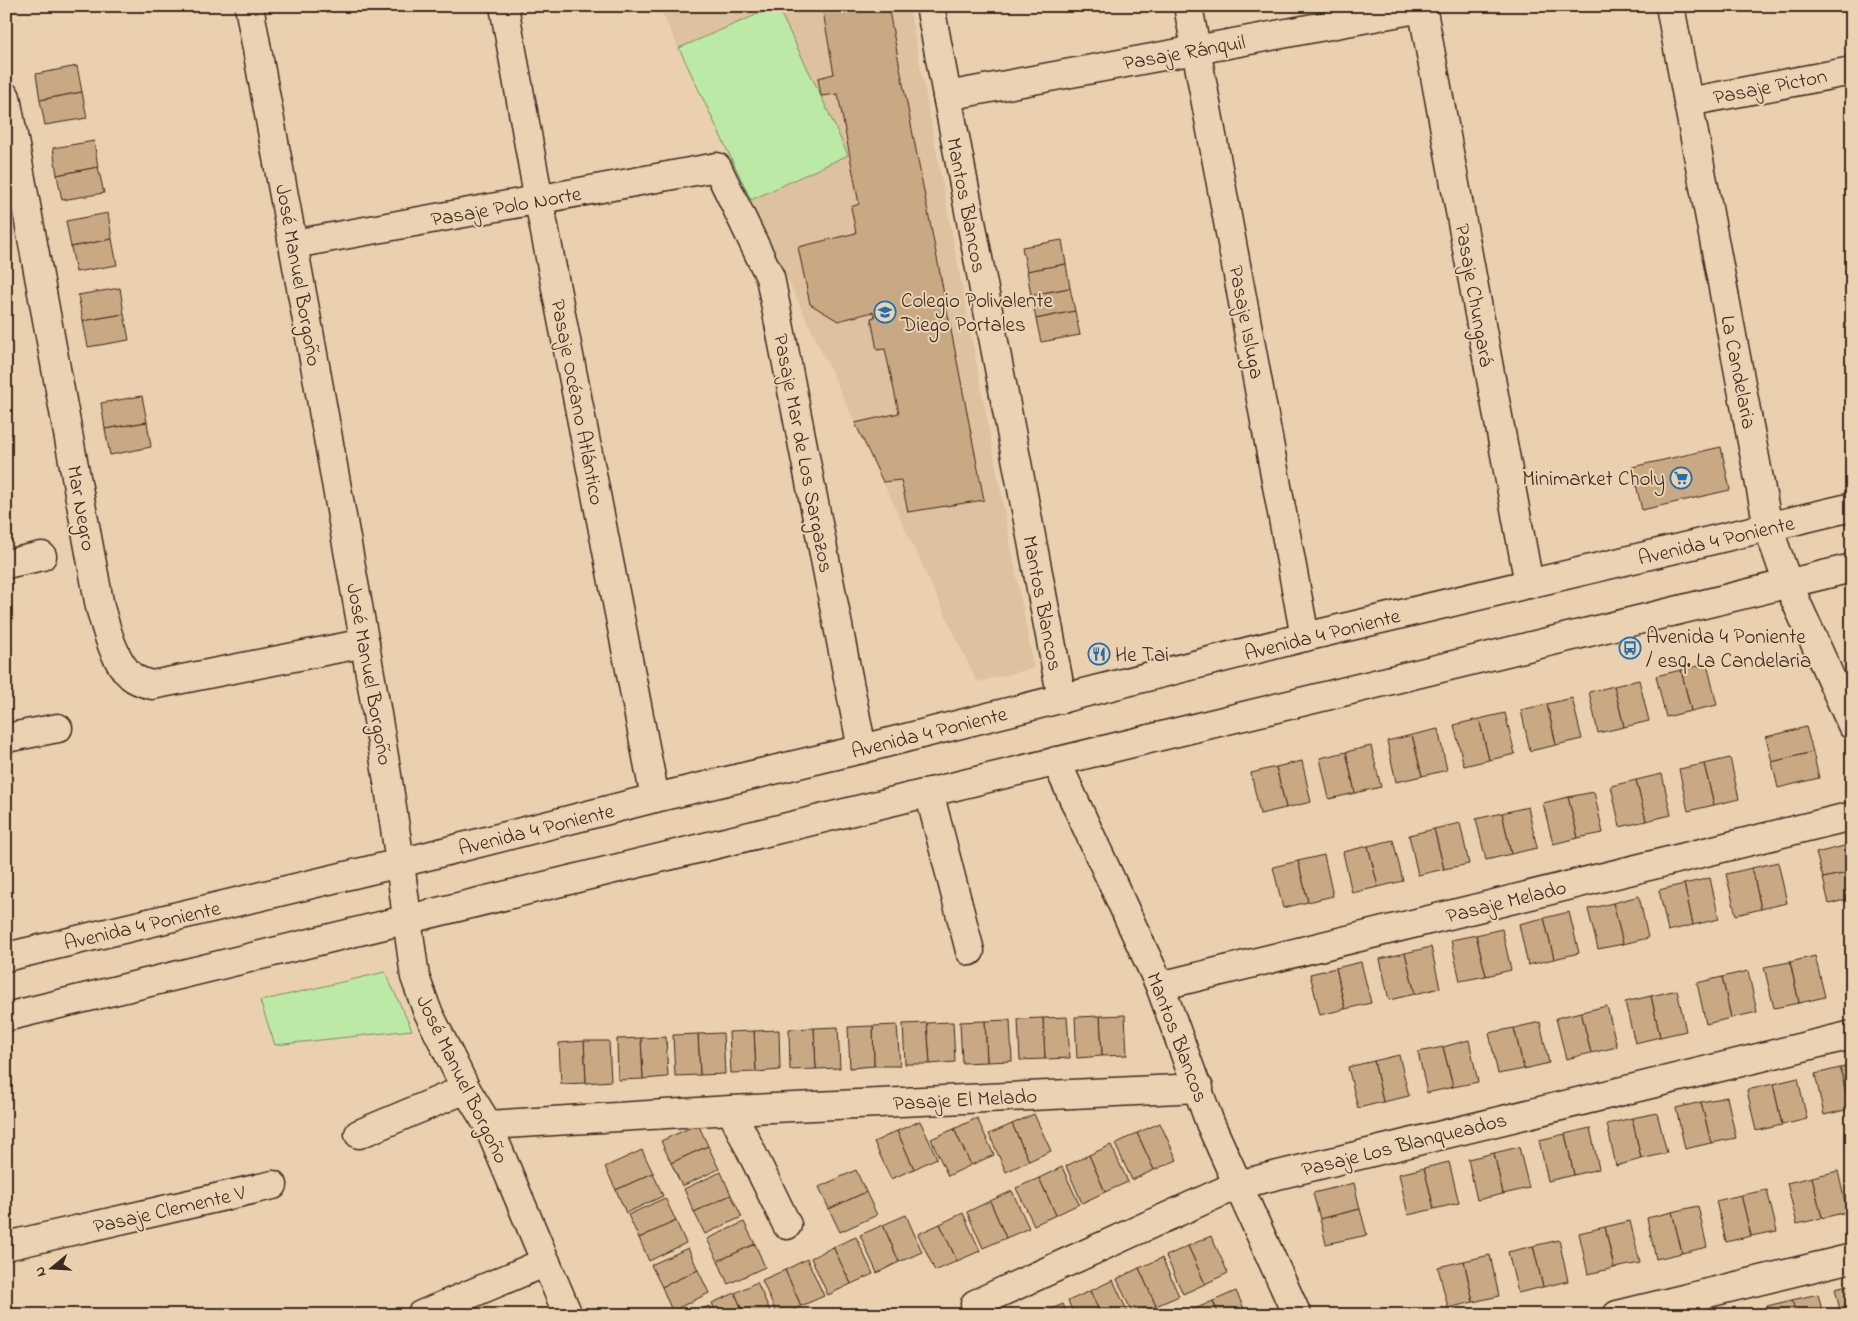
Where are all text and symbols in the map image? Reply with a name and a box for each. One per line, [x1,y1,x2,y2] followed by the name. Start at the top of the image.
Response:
[1121,28,1248,79] street label: Pasaje Ránquil
[1711,62,1830,114] street label: Pasaje Picton
[937,135,993,276] street label: Mantos Blancos
[429,180,584,236] street label: Pasaje Polo Norte
[264,182,328,369] street label: José Manuel Borgoño
[1444,221,1500,370] street label: Pasaje Chungará
[1217,263,1271,382] street label: Pasaje Isluga
[900,287,1053,343] place label: Colegio Polivalente Diego Portales
[541,297,611,508] street label: Pasaje Océano Atlántico
[873,300,897,324] school or university icon: Colegio Polivalente Diego Portales
[1711,313,1763,432] street label: La Candelaria
[762,331,840,576] street label: Pasaje Mar de Los Sargazos
[56,463,102,554] street label: Mar Negro
[1522,465,1665,497] place label: Minimarket Choly
[1669,466,1693,490] supermarket icon: Minimarket Choly
[1635,509,1798,575] street label: Avenida 4 Poniente
[1013,533,1069,674] street label: Mantos Blancos
[335,581,399,768] street label: José Manuel Borgoño
[1241,602,1404,670] street label: Avenida 4 Poniente
[1646,623,1811,677] place label: Avenida 4 Poniente / esq. La Candelaria
[1618,636,1642,660] bus stop icon: Avenida 4 Poniente / esq. La Candelaria
[1115,641,1169,671] place label: He Tai
[1087,642,1111,666] restaurant icon: He Tai
[848,700,1011,768] street label: Avenida 4 Poniente
[455,797,618,865] street label: Avenida 4 Poniente
[1443,874,1570,932] street label: Pasaje Melado
[61,894,224,960] street label: Avenida 4 Poniente
[1138,968,1215,1107] street label: Mantos Blancos
[406,990,515,1170] street label: José Manuel Borgoño
[892,1082,1038,1120] street label: Pasaje El Melado
[1299,1106,1510,1186] street label: Pasaje Los Blanqueados
[90,1179,249,1243] street label: Pasaje Clemente V
[28,1244,78,1294] north arrow
[30,1264,53,1279] text: N

